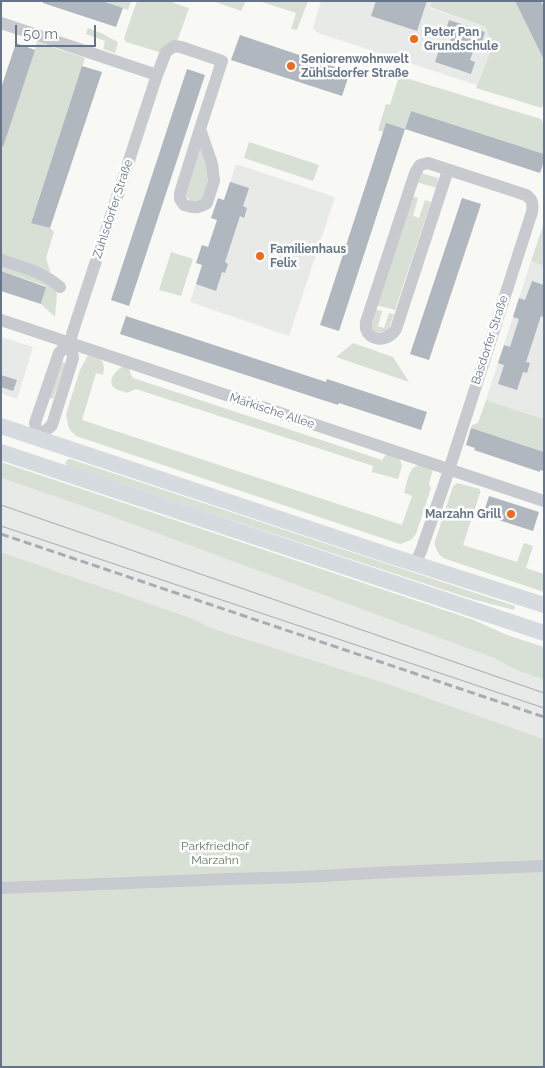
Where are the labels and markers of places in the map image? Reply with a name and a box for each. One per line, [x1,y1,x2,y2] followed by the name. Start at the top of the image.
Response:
[424,25,498,53] place label: Peter Pan Grundschule
[408,33,420,45] marker: Peter Pan Grundschule
[301,52,409,80] place label: Seniorenwohnwelt Zühlsdorfer Straße
[285,60,297,72] marker: Seniorenwohnwelt Zühlsdorfer Straße
[270,242,346,270] place label: Familienhaus Felix
[254,250,266,262] marker: Familienhaus Felix
[425,507,501,521] place label: Marzahn Grill
[505,508,517,520] marker: Marzahn Grill

